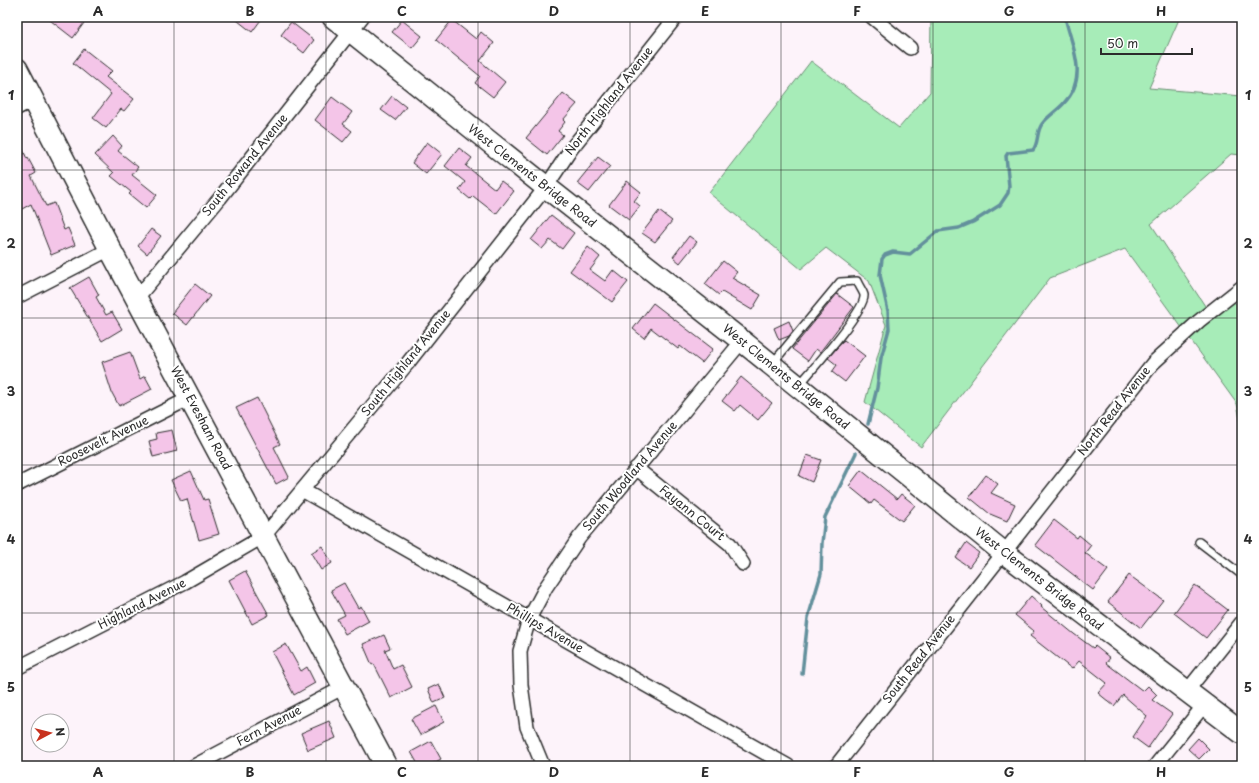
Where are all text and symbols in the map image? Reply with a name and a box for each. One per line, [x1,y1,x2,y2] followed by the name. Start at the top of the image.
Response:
[93,1,103,20] text: A
[246,1,255,20] text: B
[397,1,407,20] text: C
[549,1,559,20] text: D
[701,1,709,20] text: E
[853,1,861,20] text: F
[1004,1,1014,20] text: G
[1156,1,1166,20] text: H
[1101,30,1192,56] scale bar
[1107,34,1138,52] text: 50 m
[560,42,657,159] street label: North Highland Avenue
[8,85,14,104] text: 1
[1245,85,1251,104] text: 1
[197,109,292,219] street label: South Rowand Avenue
[464,119,601,231] street label: West Clements Bridge Road
[6,233,16,252] text: 2
[1243,233,1253,252] text: 2
[356,305,454,420] street label: South Highland Avenue
[719,319,854,433] street label: West Clements Bridge Road
[167,362,237,473] street label: West Evesham Road
[1073,362,1154,459] street label: North Read Avenue
[7,381,16,400] text: 3
[1244,381,1253,400] text: 3
[54,410,151,470] street label: Roosevelt Avenue
[578,416,681,534] street label: South Woodland Avenue
[656,480,729,544] street label: Fayann Court
[971,522,1108,634] street label: West Clements Bridge Road
[7,529,16,548] text: 4
[1244,529,1253,548] text: 4
[94,573,189,633] street label: Highland Avenue
[504,598,588,657] street label: Phillips Avenue
[878,610,959,707] street label: South Read Avenue
[7,677,15,696] text: 5
[1244,677,1252,696] text: 5
[233,700,305,750] street label: Fern Avenue
[30,713,70,753] north arrow
[51,726,69,737] text: N
[93,762,103,781] text: A
[246,762,255,781] text: B
[397,762,407,781] text: C
[549,762,559,781] text: D
[701,762,709,781] text: E
[853,762,861,781] text: F
[1004,762,1014,781] text: G
[1156,762,1166,781] text: H

